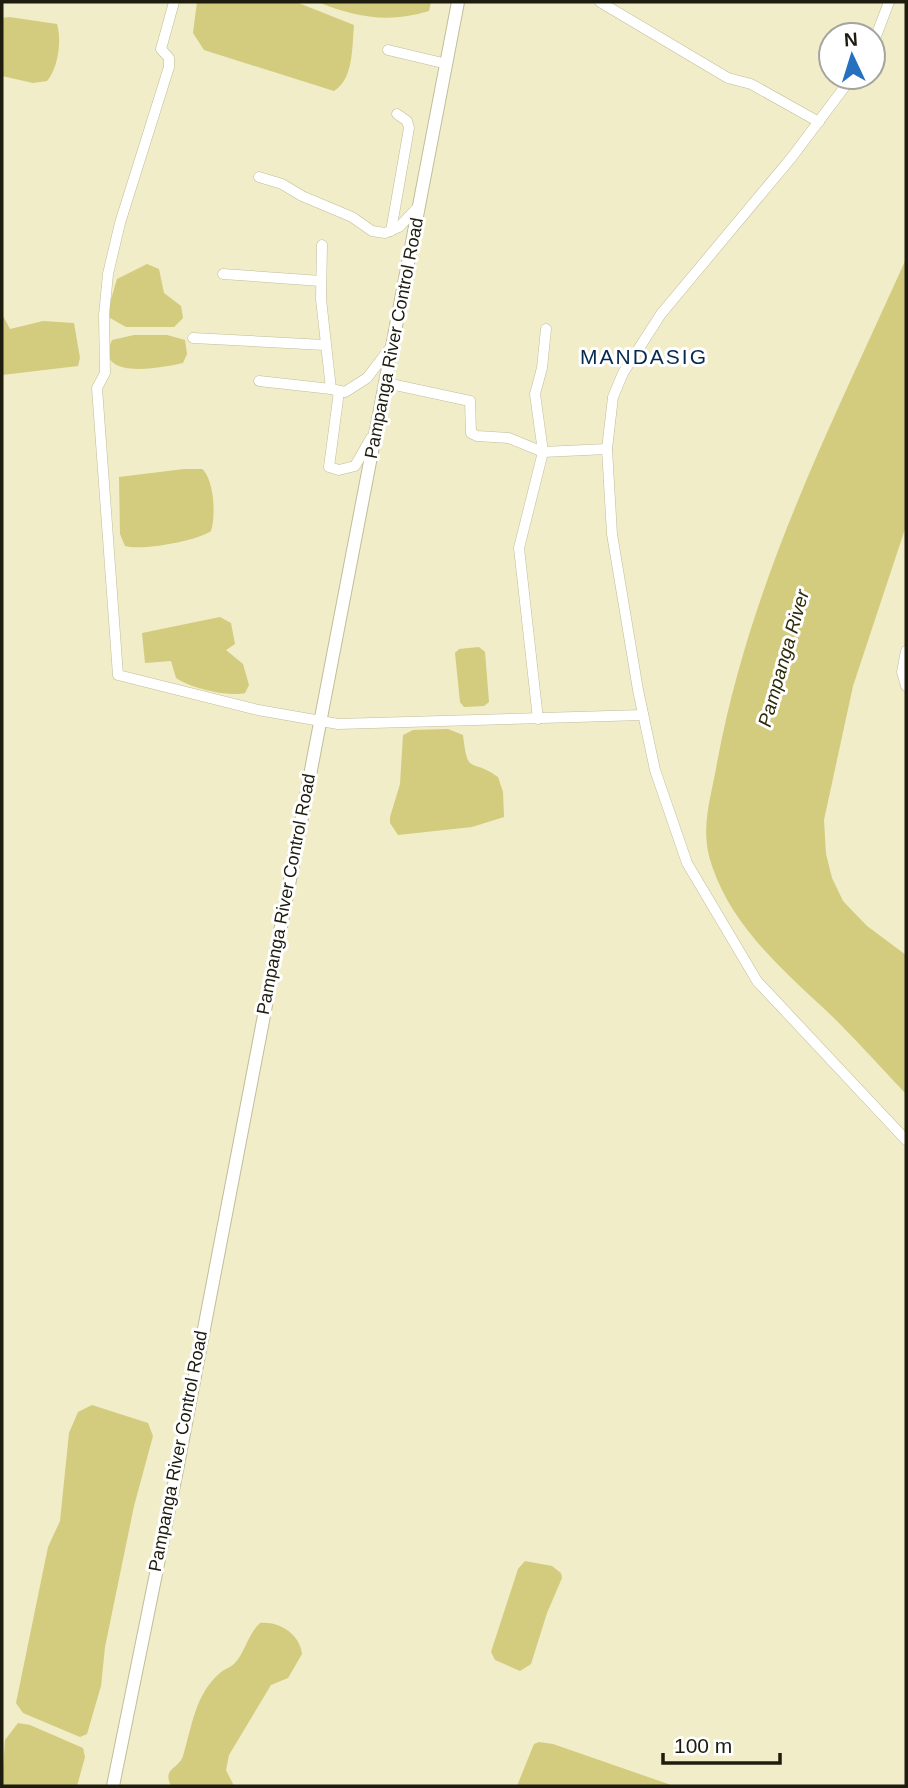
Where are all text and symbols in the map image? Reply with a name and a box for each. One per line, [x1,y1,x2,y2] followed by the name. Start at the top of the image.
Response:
[817,21,887,91] north arrow
[843,29,858,50] text: N
[361,216,427,460] street label: Pampanga River Control Road
[580,345,708,368] district label: MANDASIG
[754,587,813,729] water label: Pampanga River
[253,772,319,1016] street label: Pampanga River Control Road
[145,1329,211,1573] street label: Pampanga River Control Road
[663,1722,780,1766] scale bar
[674,1734,732,1757] text: 100 m

